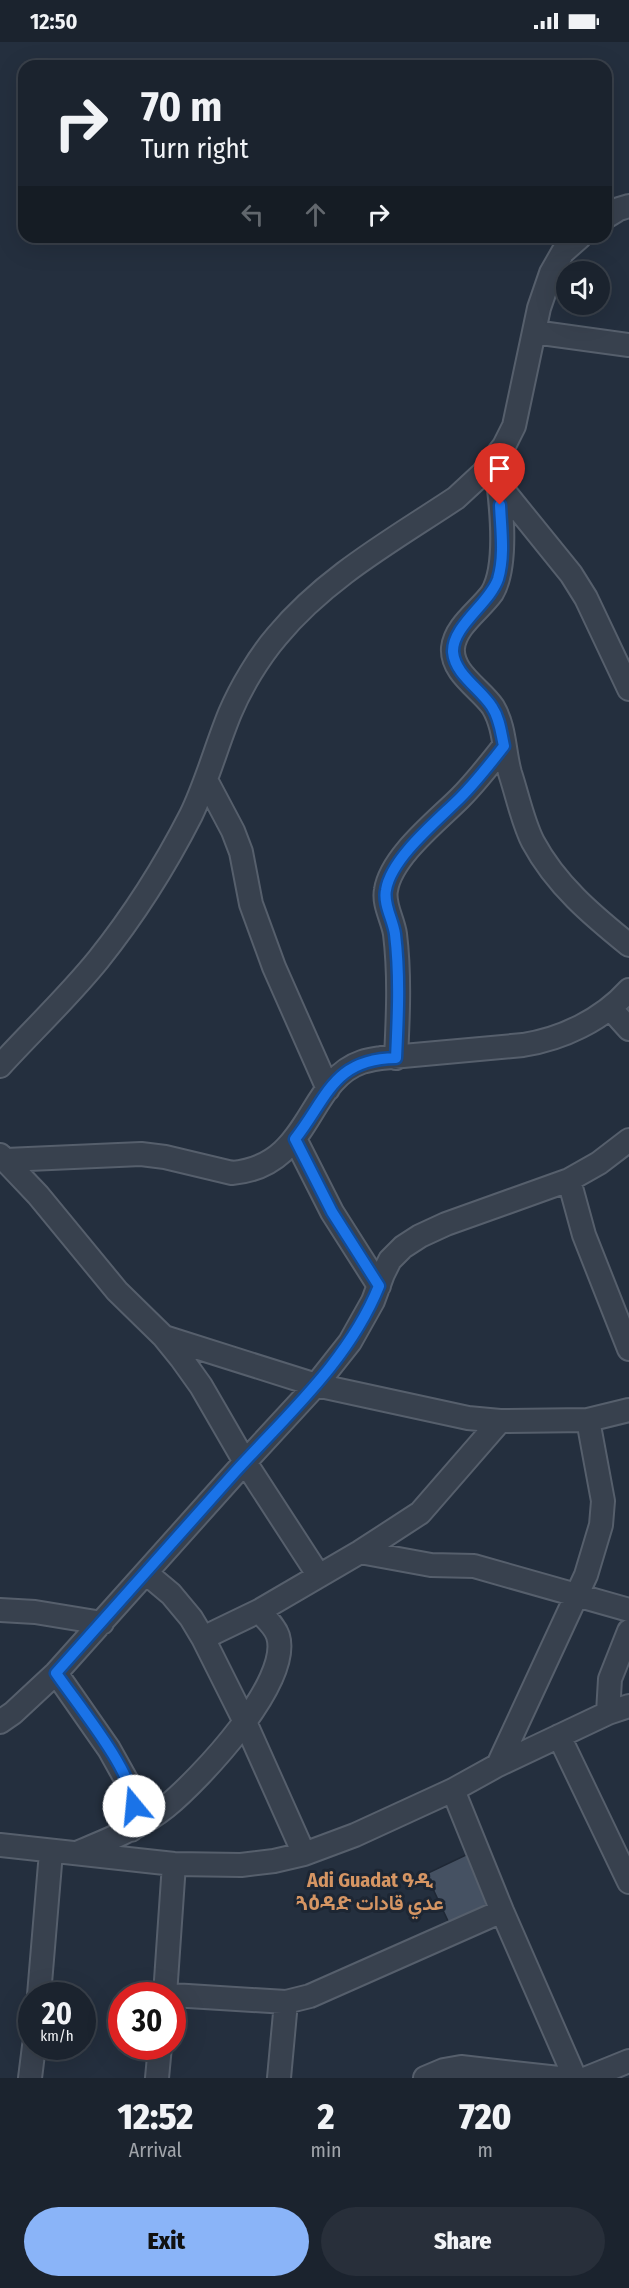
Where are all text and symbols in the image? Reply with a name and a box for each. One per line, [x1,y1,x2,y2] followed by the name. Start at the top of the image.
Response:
[30,8,78,35] text: 12:50
[141,82,222,132] text: 70 m
[42,84,120,162] icon: right
[141,133,249,165] text: Turn right
[236,198,269,231] icon: left
[299,198,332,231] icon: ahead
[362,198,395,231] icon: right
[556,261,610,315] map controls
[556,261,610,315] button: sound
[474,443,525,505] pin
[483,452,516,485] icon: arrive
[102,1774,166,1838] position arrow
[296,1868,444,1920] district label: Adi Guadat ዓዲ ጓዕዳድ عدي قادات
[108,1982,186,2060] speed limit sign: 30
[42,1996,72,2032] text: 20
[40,2027,74,2045] text: km/h
[117,2095,193,2139] text: 12:52
[318,2095,335,2139] text: 2
[459,2095,512,2139] text: 720
[129,2138,182,2162] text: Arrival
[311,2138,342,2162] text: min
[478,2138,493,2162] text: m
[24,2207,309,2276] button: Exit
[321,2207,605,2276] button: Share

